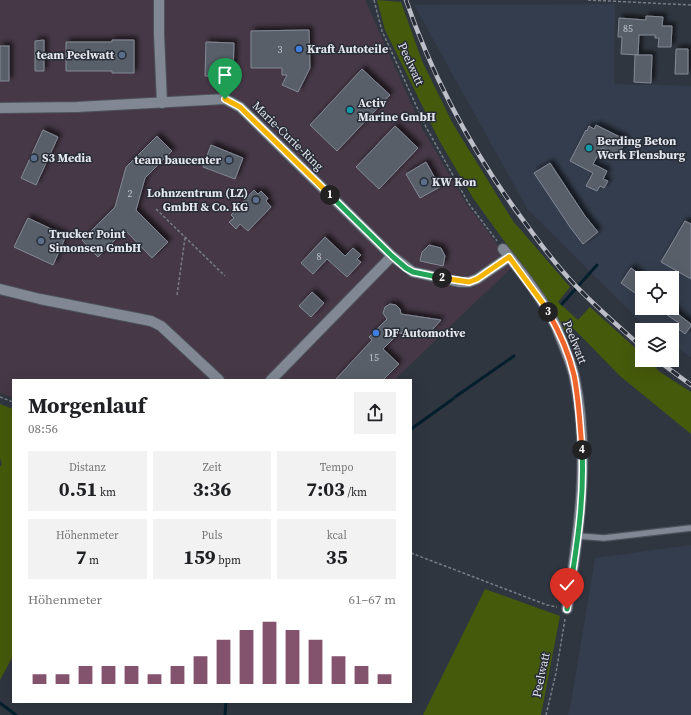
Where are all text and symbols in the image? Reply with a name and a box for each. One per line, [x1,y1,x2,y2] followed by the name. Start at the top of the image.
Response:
[623,22,633,35] house number: 85
[394,40,428,88] street label: Peelwatt
[307,41,388,57] place label: Kraft Autoteile
[278,43,283,56] house number: 3
[294,44,304,54] marker: Kraft Autoteile
[36,47,115,63] place label: team Peelwatt
[117,50,127,60] marker: team Peelwatt
[208,58,242,99] pin
[214,64,236,86] icon: arrive
[358,95,436,125] place label: Activ Marine GmbH
[249,98,327,174] street label: Marie-Curie-Ring
[345,105,355,115] marker: Activ Marine GmbH
[597,133,686,163] place label: Berding Beton Werk Flensburg
[584,143,594,153] marker: Berding Beton Werk Flensburg
[42,150,92,166] place label: S3 Media
[134,152,221,168] place label: team baucenter
[29,153,39,163] marker: S3 Media
[224,155,234,165] marker: team baucenter
[432,174,477,190] place label: KW Kon
[419,177,429,187] marker: KW Kon
[147,185,248,215] place label: Lohnzentrum (LZ) GmbH & Co. KG
[320,185,340,205] pin: 1
[128,187,133,200] house number: 2
[327,187,333,202] text: 1
[251,195,261,205] marker: Lohnzentrum (LZ) GmbH & Co. KG
[49,226,141,256] place label: Trucker Point Simonsen GmbH
[36,236,46,246] marker: Trucker Point Simonsen GmbH
[317,250,322,263] house number: 8
[432,268,452,288] pin: 2
[439,270,445,285] text: 2
[635,271,679,367] map controls
[635,271,679,315] button: locate
[538,302,558,322] pin: 3
[545,304,551,319] text: 3
[559,318,591,366] street label: Peelwatt
[635,323,679,367] button: layers
[384,325,466,341] place label: DF Automotive
[371,328,381,338] marker: DF Automotive
[369,351,379,364] house number: 15
[28,390,146,420] text: Morgenlauf
[354,392,396,434] button: share
[28,420,58,437] text: 08:56
[572,440,592,460] pin: 4
[579,442,585,457] text: 4
[69,460,106,475] text: Distanz
[203,460,221,475] text: Zeit
[320,460,354,475] text: Tempo
[59,475,97,503] text: 0.51
[193,475,231,503] text: 3:36
[306,475,345,503] text: 7:03
[97,485,116,500] text: km
[345,485,367,500] text: /km
[56,528,119,543] text: Höhenmeter
[202,528,222,543] text: Puls
[327,528,347,543] text: kcal
[76,543,87,571] text: 7
[183,543,216,571] text: 159
[326,543,348,571] text: 35
[87,553,99,568] text: m
[216,553,241,568] text: bpm
[550,568,584,609] pin
[556,574,578,596] icon: check
[28,591,102,608] text: Höhenmeter
[349,591,396,608] text: 61–67 m
[528,651,554,699] street label: Peelwatt

